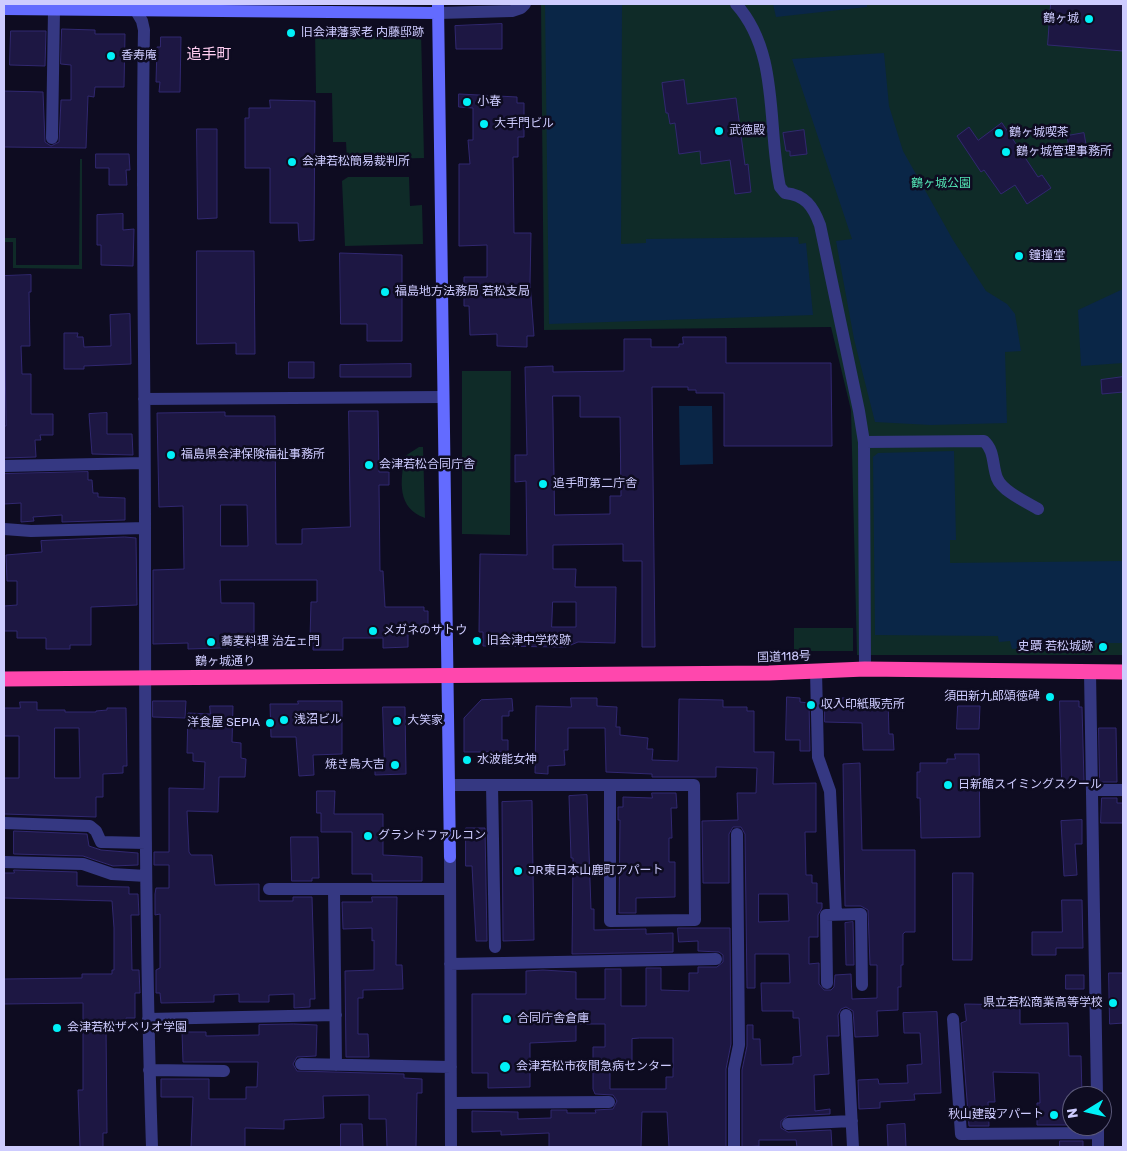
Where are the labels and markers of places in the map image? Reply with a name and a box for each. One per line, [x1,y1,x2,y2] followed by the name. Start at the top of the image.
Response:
[1043,12,1079,26] place label: 鶴ヶ城
[1083,13,1095,25] marker: 鶴ヶ城
[301,26,424,40] place label: 旧会津藩家老 内藤邸跡
[285,27,297,39] marker: 旧会津藩家老 内藤邸跡
[121,49,157,63] place label: 香寿庵
[105,50,117,62] marker: 香寿庵
[477,95,501,109] place label: 小春
[461,96,473,108] marker: 小春
[494,117,554,131] place label: 大手門ビル
[478,118,490,130] marker: 大手門ビル
[729,124,765,138] place label: 武徳殿
[713,125,725,137] marker: 武徳殿
[1009,126,1069,140] place label: 鶴ヶ城喫茶
[993,127,1005,139] marker: 鶴ヶ城喫茶
[1016,145,1112,159] place label: 鶴ヶ城管理事務所
[1000,146,1012,158] marker: 鶴ヶ城管理事務所
[302,155,410,169] place label: 会津若松簡易裁判所
[286,156,298,168] marker: 会津若松簡易裁判所
[1029,249,1065,263] place label: 鐘撞堂
[1013,250,1025,262] marker: 鐘撞堂
[395,285,530,299] place label: 福島地方法務局 若松支局
[379,286,391,298] marker: 福島地方法務局 若松支局
[181,448,325,462] place label: 福島県会津保険福祉事務所
[165,449,177,461] marker: 福島県会津保険福祉事務所
[379,458,475,472] place label: 会津若松合同庁舎
[363,459,375,471] marker: 会津若松合同庁舎
[553,477,637,491] place label: 追手町第二庁舎
[537,478,549,490] marker: 追手町第二庁舎
[383,624,467,638] place label: メガネのサトウ
[367,625,379,637] marker: メガネのサトウ
[487,634,571,648] place label: 旧会津中学校跡
[221,635,320,649] place label: 蕎麦料理 治左ェ門
[471,635,483,647] marker: 旧会津中学校跡
[205,636,217,648] marker: 蕎麦料理 治左ェ門
[1018,640,1093,654] place label: 史蹟 若松城跡
[1097,641,1109,653] marker: 史蹟 若松城跡
[944,690,1040,704] place label: 須田新九郎頌徳碑
[1044,691,1056,703] marker: 須田新九郎頌徳碑
[821,698,905,712] place label: 収入印紙販売所
[805,699,817,711] marker: 収入印紙販売所
[294,713,342,727] place label: 浅沼ビル
[278,714,290,726] marker: 浅沼ビル
[407,714,443,728] place label: 大笑家
[391,715,403,727] marker: 大笑家
[187,716,260,730] place label: 洋食屋 SEPIA
[264,717,276,729] marker: 洋食屋 SEPIA
[477,753,537,767] place label: 水波能女神
[461,754,473,766] marker: 水波能女神
[325,758,385,772] place label: 焼き鳥大吉
[389,759,401,771] marker: 焼き鳥大吉
[958,778,1102,792] place label: 日新館スイミングスクール
[942,779,954,791] marker: 日新館スイミングスクール
[378,829,486,843] place label: グランドファルコン
[362,830,374,842] marker: グランドファルコン
[528,864,663,878] place label: JR東日本山鹿町アパート
[512,865,524,877] marker: JR東日本山鹿町アパート
[983,996,1103,1010] place label: 県立若松商業高等学校
[1107,997,1119,1009] marker: 県立若松商業高等学校
[517,1012,589,1026] place label: 合同庁舎倉庫
[501,1013,513,1025] marker: 合同庁舎倉庫
[67,1021,187,1035] place label: 会津若松ザベリオ学園
[51,1022,63,1034] marker: 会津若松ザベリオ学園
[498,1060,512,1074] marker: 会津若松市夜間急病センター
[516,1060,672,1074] place label: 会津若松市夜間急病センター
[948,1108,1044,1122] place label: 秋山建設アパート
[1048,1109,1060,1121] marker: 秋山建設アパート

